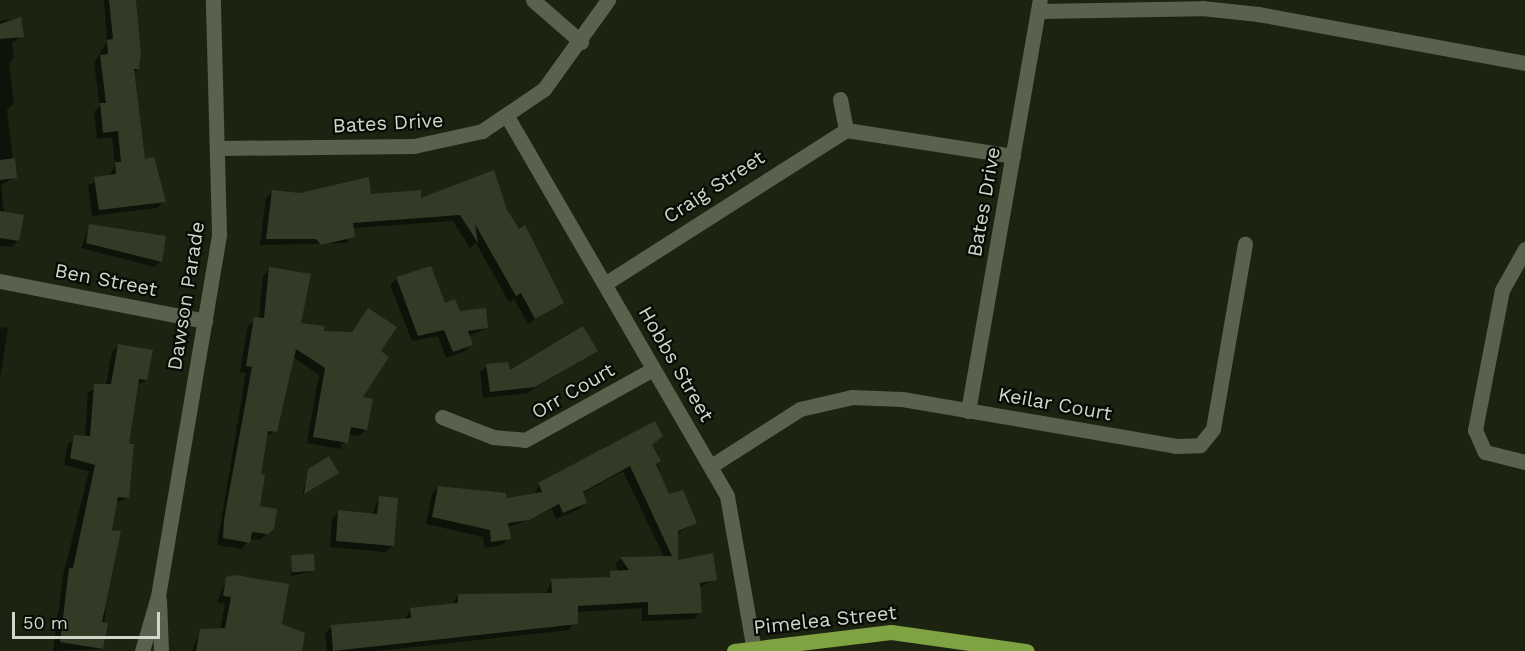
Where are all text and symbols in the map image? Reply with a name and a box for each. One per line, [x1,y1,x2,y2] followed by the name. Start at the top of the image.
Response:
[332,108,444,138] street label: Bates Drive
[659,145,769,229] street label: Craig Street
[963,145,1005,259] street label: Bates Drive
[162,220,210,372] street label: Dawson Parade
[53,258,159,302] street label: Ben Street
[633,302,719,426] street label: Hobbs Street
[527,358,619,424] street label: Orr Court
[996,382,1114,426] street label: Keilar Court
[15,600,164,638] scale bar
[752,601,898,639] street label: Pimelea Street
[23,612,68,633] text: 50 m

